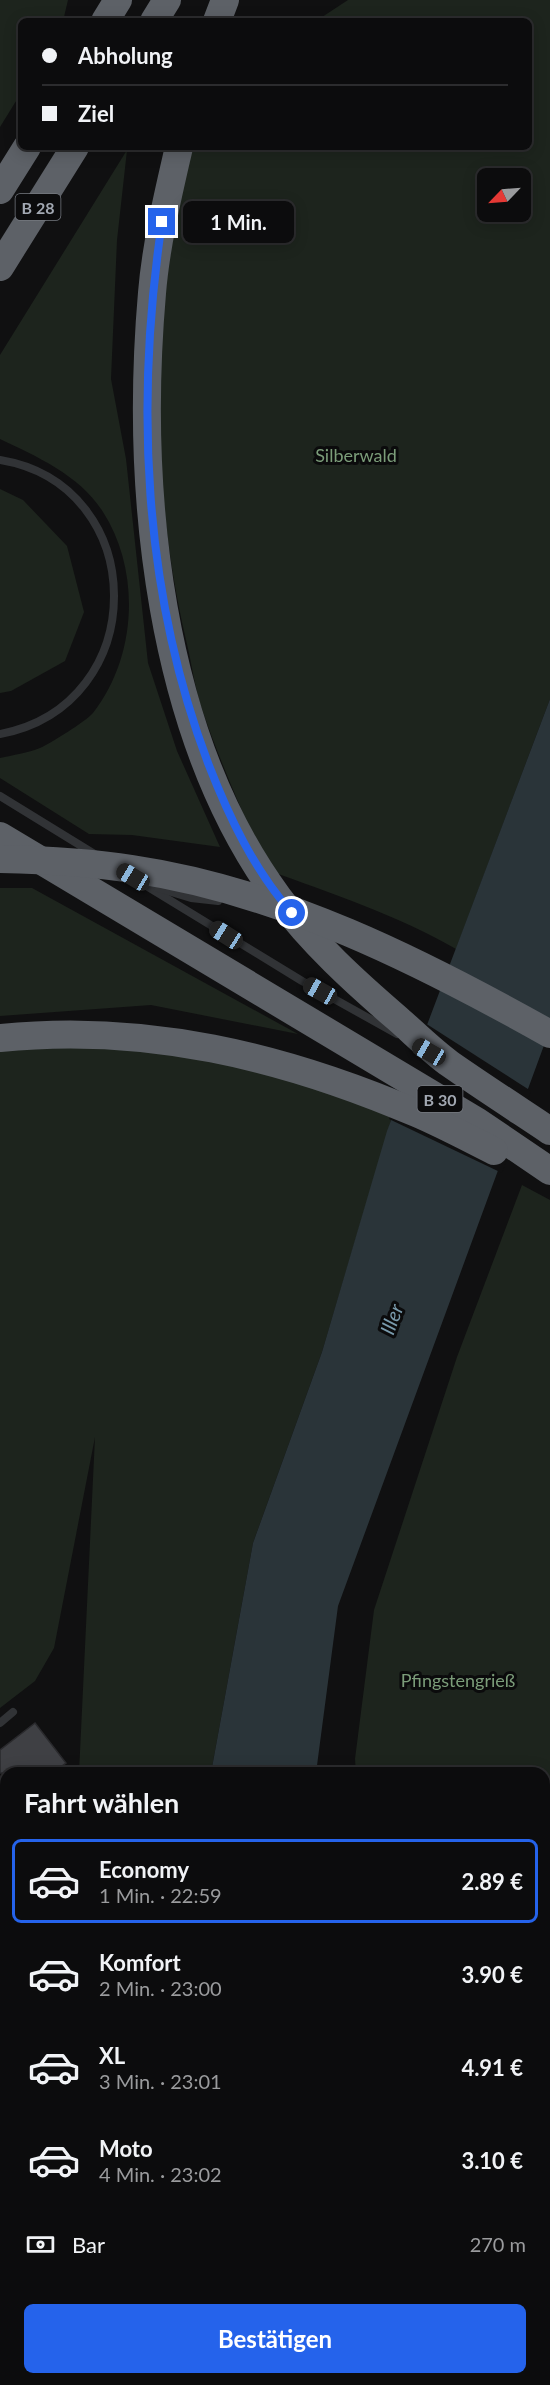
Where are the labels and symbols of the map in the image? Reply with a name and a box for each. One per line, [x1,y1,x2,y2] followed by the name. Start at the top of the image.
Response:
[477,168,531,222] north arrow
[15,194,60,220] road number: B 28
[183,201,294,243] callout: 1 Min.
[148,208,175,235] route end
[315,444,397,466] park label: Silberwald
[113,860,153,894] car
[278,899,305,926] route start
[206,918,246,952] car
[300,974,340,1008] car
[409,1035,449,1069] car
[418,1086,462,1112] road number: B 30
[374,1299,408,1337] water label: Iller
[401,1669,515,1691] park label: Pfingstengrieß

